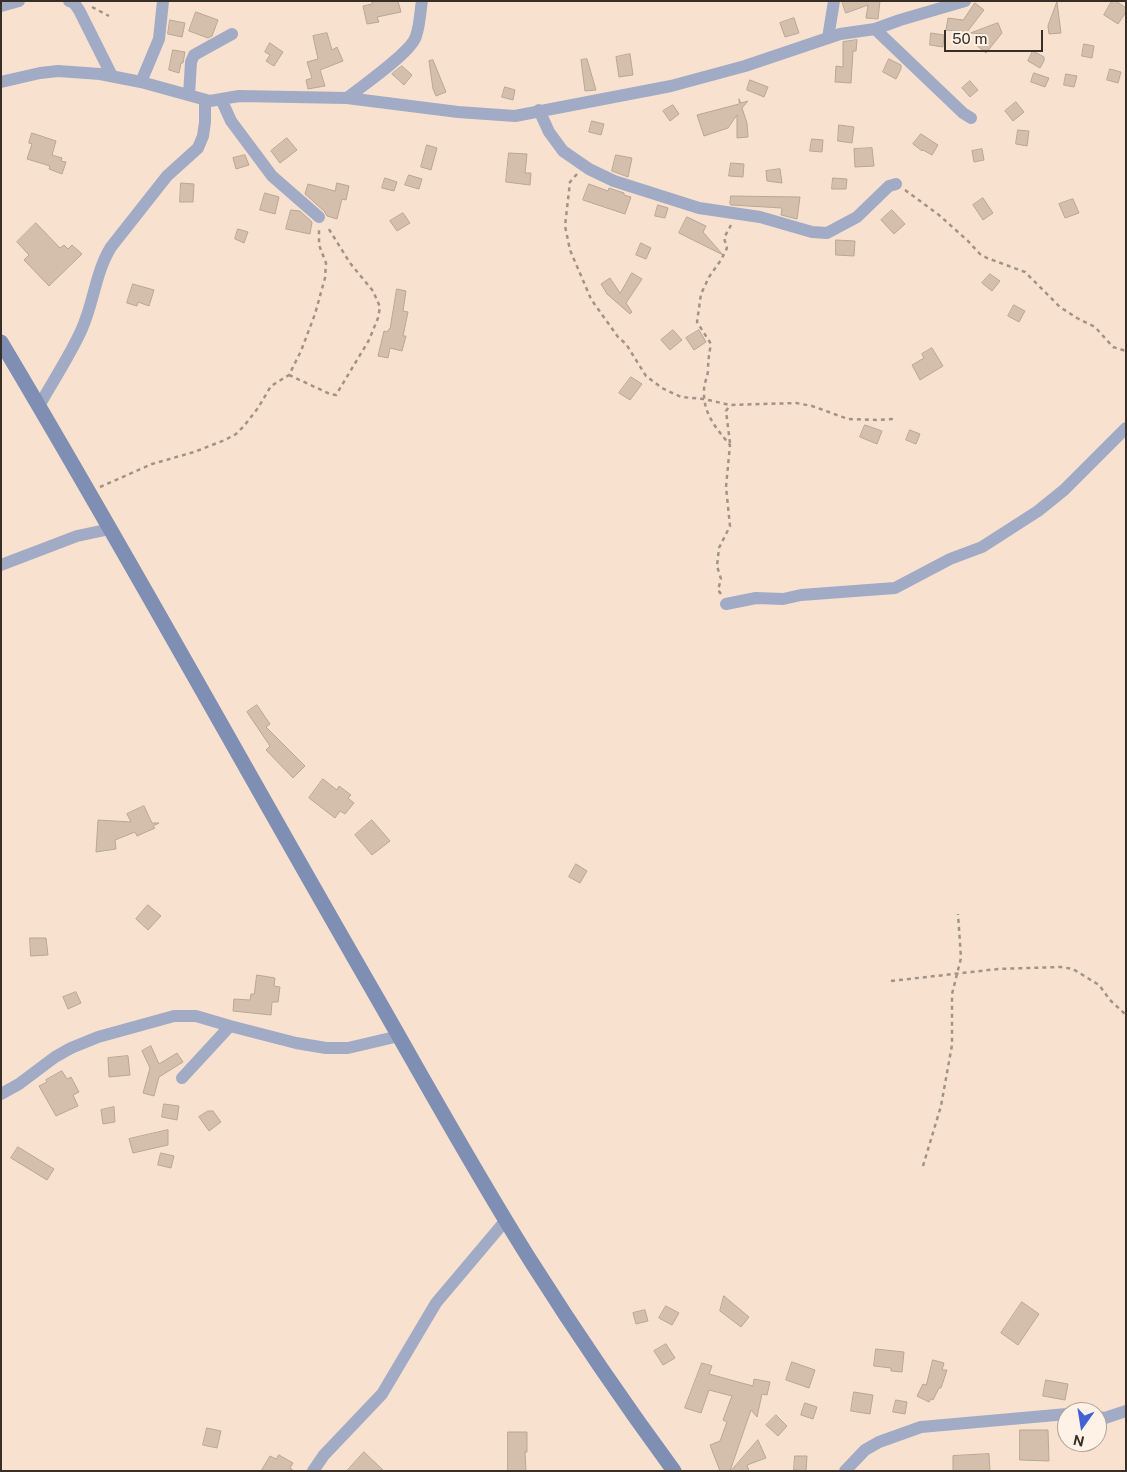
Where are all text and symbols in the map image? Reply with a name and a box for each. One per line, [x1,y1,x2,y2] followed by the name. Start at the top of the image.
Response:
[947,20,1046,52] scale bar
[952,30,987,47] text: 50 m
[1057,1402,1107,1452] north arrow
[1072,1432,1086,1450] text: N

